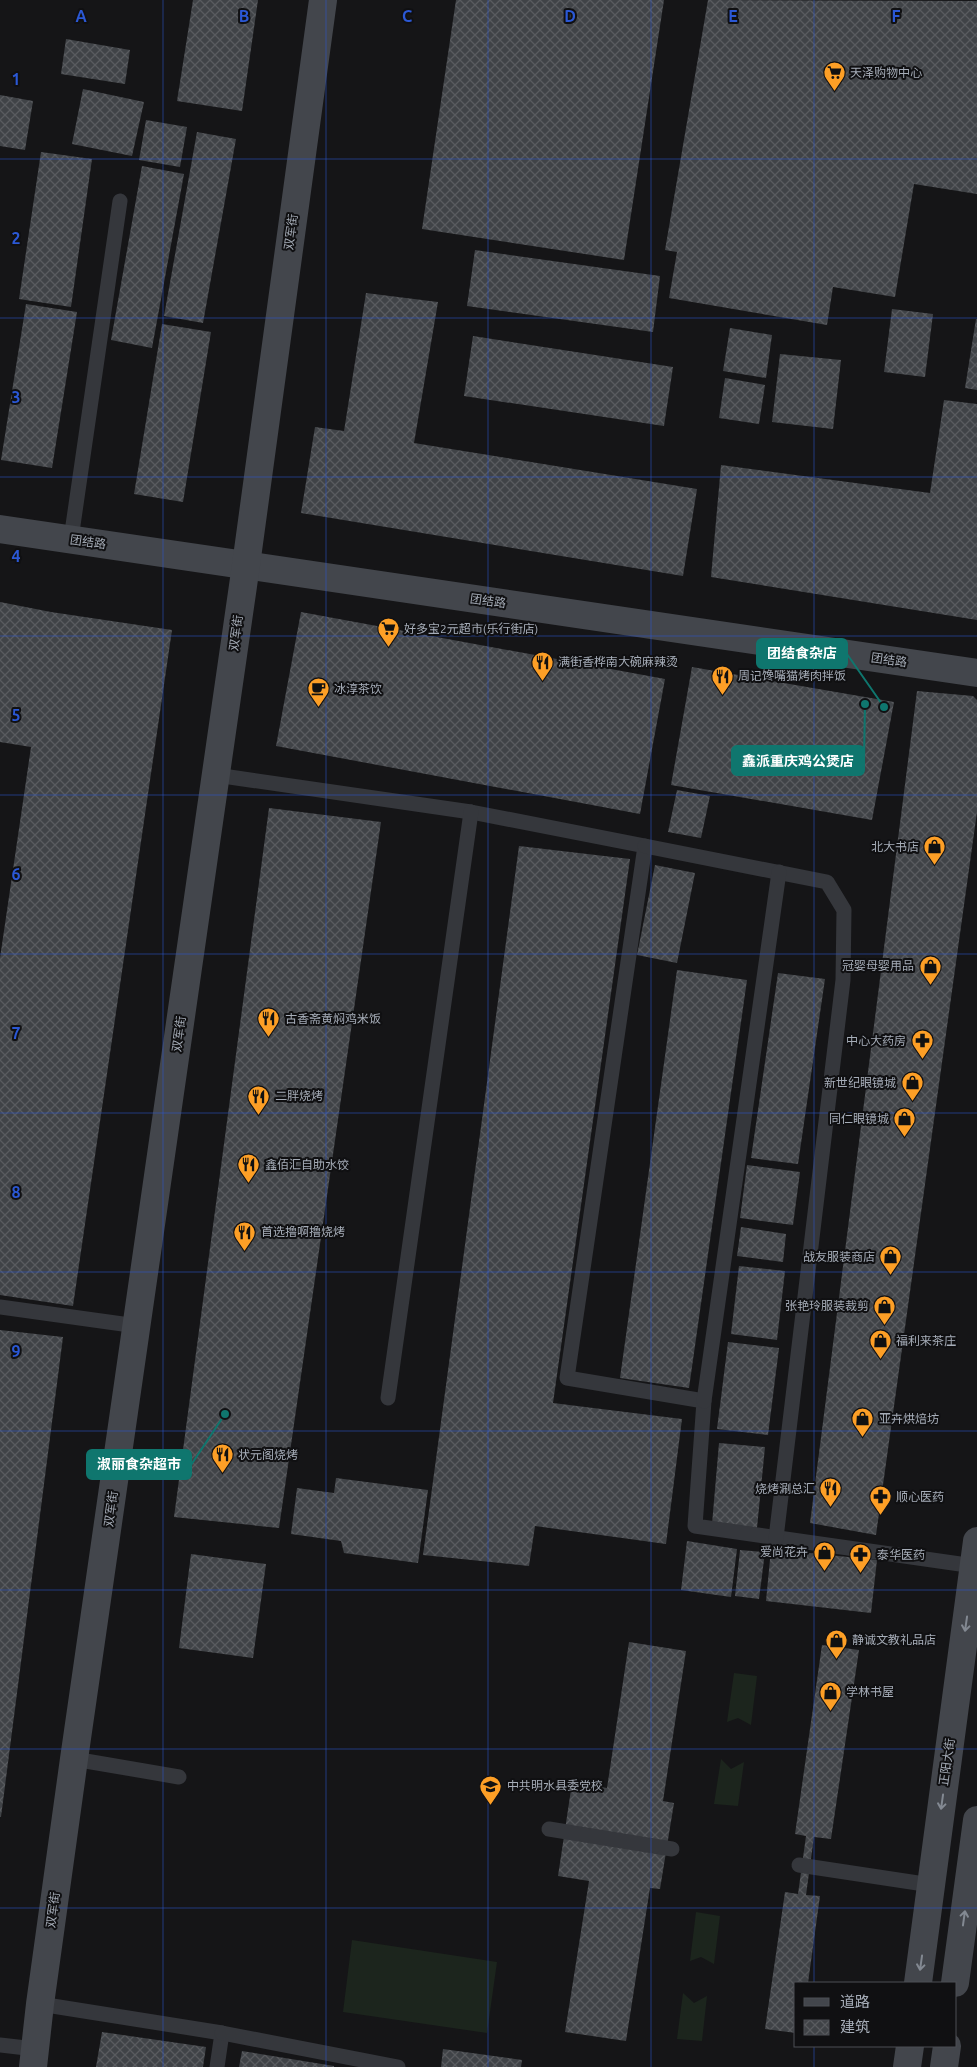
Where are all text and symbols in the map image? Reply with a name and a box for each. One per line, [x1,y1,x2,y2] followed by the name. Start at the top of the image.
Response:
[75,7,87,25] text: A
[239,7,249,25] text: B
[402,7,412,25] text: C
[564,7,576,25] text: D
[728,7,738,25] text: E
[892,7,901,25] text: F
[822,61,846,92] supermarket icon: 天泽购物中心
[850,66,922,79] place label: 天泽购物中心
[11,70,21,88] text: 1
[282,213,299,251] street label: 双军街
[11,229,21,247] text: 2
[11,388,21,406] text: 3
[69,533,107,550] street label: 团结路
[11,547,21,565] text: 4
[469,592,507,609] street label: 团结路
[227,614,244,652] street label: 双军街
[376,617,400,648] supermarket icon: 好多宝2元超市(乐行街店)
[404,622,538,636] place label: 好多宝2元超市(乐行街店)
[757,639,847,668] callout: 团结食杂店
[767,645,837,661] text: 团结食杂店
[530,650,554,681] restaurant icon: 满街香桦南大碗麻辣烫
[870,651,908,668] street label: 团结路
[558,655,678,668] place label: 满街香桦南大碗麻辣烫
[710,664,734,695] restaurant icon: 周记馋嘴猫烤肉拌饭
[738,669,846,682] place label: 周记馋嘴猫烤肉拌饭
[306,677,330,708] cafe icon: 冰淳茶饮
[334,682,382,695] place label: 冰淳茶饮
[11,706,21,724] text: 5
[732,746,864,775] callout: 鑫派重庆鸡公煲店
[742,753,854,769] text: 鑫派重庆鸡公煲店
[923,835,947,866] shop icon: 北大书店
[871,840,919,853] place label: 北大书店
[11,865,21,883] text: 6
[918,954,942,985] shop icon: 冠婴母婴用品
[842,959,914,972] place label: 冠婴母婴用品
[257,1007,281,1038] restaurant icon: 古香斋黄焖鸡米饭
[285,1012,381,1025] place label: 古香斋黄焖鸡米饭
[170,1015,187,1053] street label: 双军街
[11,1024,21,1042] text: 7
[910,1029,934,1060] pharmacy icon: 中心大药房
[846,1034,906,1047] place label: 中心大药房
[900,1071,924,1102] shop icon: 新世纪眼镜城
[824,1076,896,1089] place label: 新世纪眼镜城
[247,1084,271,1115] restaurant icon: 二胖烧烤
[275,1089,323,1102] place label: 二胖烧烤
[893,1107,917,1138] shop icon: 同仁眼镜城
[829,1112,889,1125] place label: 同仁眼镜城
[237,1153,261,1184] restaurant icon: 鑫佰汇自助水饺
[265,1158,349,1171] place label: 鑫佰汇自助水饺
[11,1183,21,1201] text: 8
[233,1220,257,1251] restaurant icon: 首选撸啊撸烧烤
[261,1225,345,1238] place label: 首选撸啊撸烧烤
[879,1245,903,1276] shop icon: 战友服装商店
[803,1250,875,1263] place label: 战友服装商店
[873,1294,897,1325] shop icon: 张艳玲服装裁剪
[785,1299,869,1312] place label: 张艳玲服装裁剪
[868,1329,892,1360] shop icon: 福利来茶庄
[896,1334,956,1347] place label: 福利来茶庄
[11,1342,21,1360] text: 9
[851,1407,875,1438] shop icon: 亚卉烘焙坊
[879,1412,939,1425] place label: 亚卉烘焙坊
[210,1443,234,1474] restaurant icon: 状元阁烧烤
[238,1448,298,1461] place label: 状元阁烧烤
[87,1450,191,1479] callout: 淑丽食杂超市
[97,1456,181,1472] text: 淑丽食杂超市
[819,1477,843,1508] restaurant icon: 烧烤涮总汇
[755,1482,815,1495] place label: 烧烤涮总汇
[868,1485,892,1516] pharmacy icon: 顺心医药
[102,1490,119,1528] street label: 双军街
[896,1490,944,1503] place label: 顺心医药
[812,1540,836,1571] shop icon: 爱尚花卉
[849,1543,873,1574] pharmacy icon: 泰华医药
[760,1545,808,1558] place label: 爱尚花卉
[877,1548,925,1561] place label: 泰华医药
[961,1616,971,1632] one-way arrow
[824,1628,848,1659] shop icon: 静诚文教礼品店
[852,1633,936,1646] place label: 静诚文教礼品店
[818,1680,842,1711] shop icon: 学林书屋
[846,1685,894,1698] place label: 学林书屋
[937,1737,956,1787] street label: 正阳大街
[479,1774,503,1805] school or university icon: 中共明水县委党校
[507,1779,603,1792] place label: 中共明水县委党校
[937,1794,947,1810] one-way arrow
[44,1891,61,1929] street label: 双军街
[959,1910,969,1926] one-way arrow
[915,1955,925,1971] one-way arrow
[794,1982,957,2047] legend
[840,1993,870,2010] text: 道路
[840,2018,870,2035] text: 建筑

